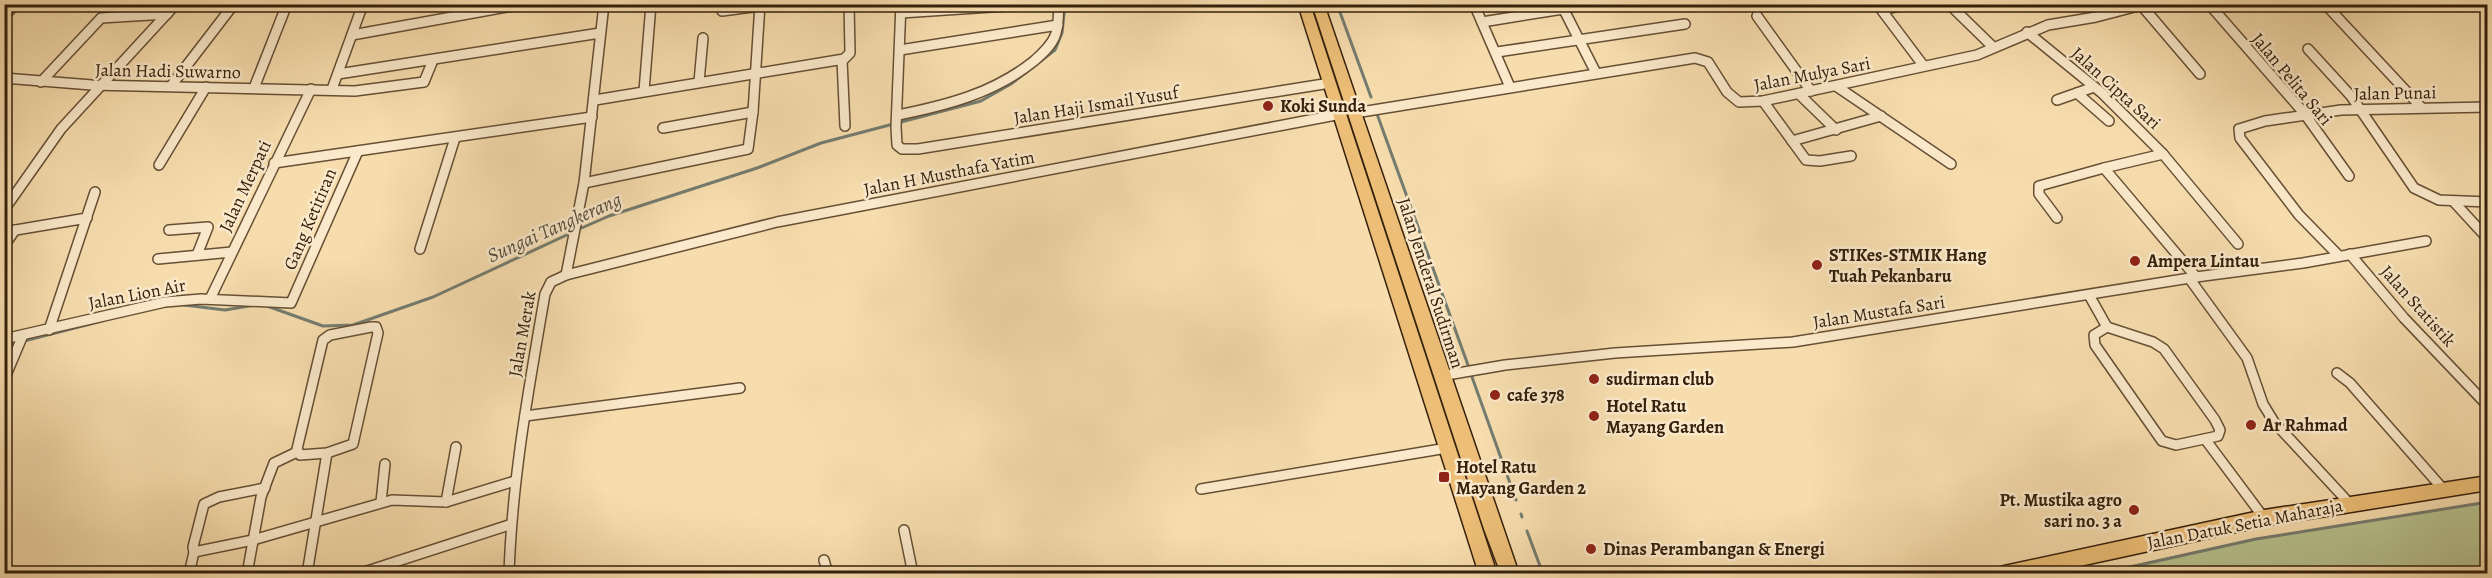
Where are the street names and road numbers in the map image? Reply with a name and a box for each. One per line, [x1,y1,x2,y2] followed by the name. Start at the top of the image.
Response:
[2246,28,2338,130] street label: Jalan Pelita Sari
[2066,41,2166,135] street label: Jalan Cipta Sari
[1752,51,1872,97] street label: Jalan Mulya Sari
[95,58,241,84] street label: Jalan Hadi Suwarno
[1012,80,1183,130] street label: Jalan Haji Ismail Yusuf
[2353,80,2437,106] street label: Jalan Punai
[213,136,277,236] street label: Jalan Merpati
[862,145,1037,201] street label: Jalan H Musthafa Yatim
[278,164,342,274] street label: Gang Ketitiran
[1392,195,1470,371] street label: Jalan Jenderal Sudirman
[2375,260,2461,352] street label: Jalan Statistik
[86,273,188,315] street label: Jalan Lion Air
[503,289,541,379] street label: Jalan Merak
[1811,290,1947,334] street label: Jalan Mustafa Sari
[2145,493,2345,555] street label: Jalan Datuk Setia Maharaja

